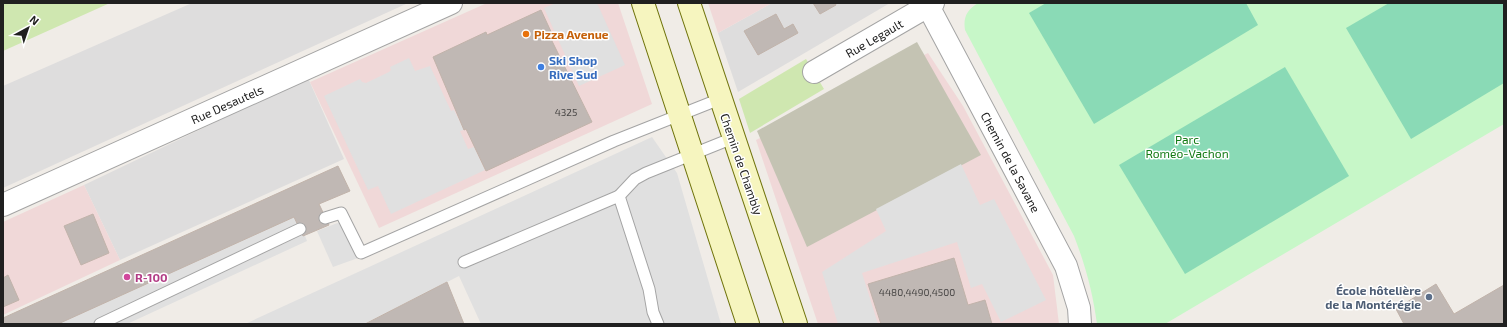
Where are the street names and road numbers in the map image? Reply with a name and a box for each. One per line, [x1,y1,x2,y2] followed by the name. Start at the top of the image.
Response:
[843,16,906,60] street label: Rue Legault
[189,82,265,126] street label: Rue Desautels
[979,109,1043,215] street label: Chemin de la Savane
[718,111,766,217] street label: Chemin de Chambly

